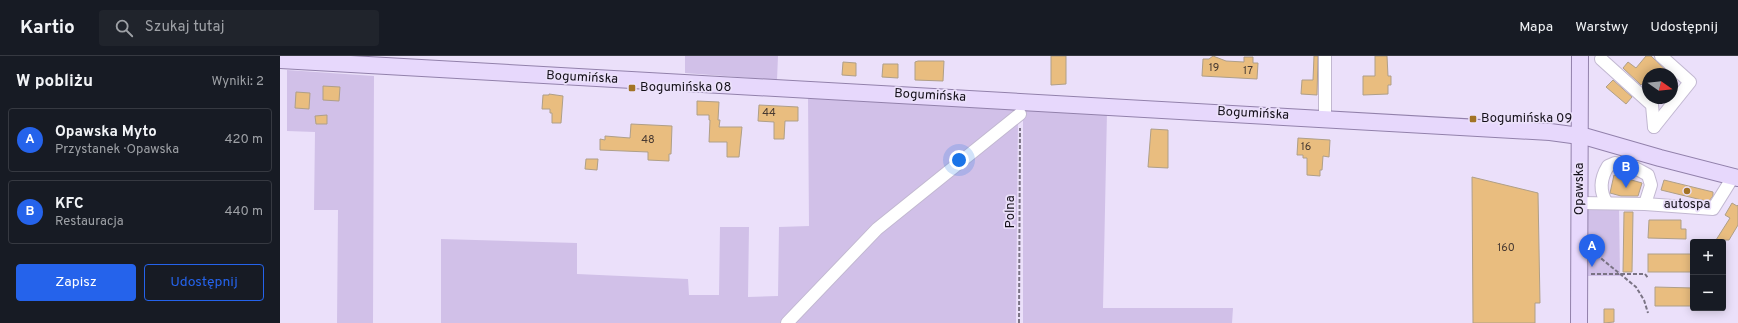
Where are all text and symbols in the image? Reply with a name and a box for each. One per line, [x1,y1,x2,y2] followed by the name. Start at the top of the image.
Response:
[99,10,379,46] search box
[20,16,75,40] text: Kartio
[113,17,135,39] icon: search
[145,18,225,37] text: Szukaj tutaj
[1519,19,1553,36] text: Mapa
[1575,19,1628,36] text: Warstwy
[1650,19,1718,36] text: Udostępnij
[1209,61,1219,75] house number: 19
[1243,64,1253,78] house number: 17
[546,68,618,88] street label: Bogumińska
[1642,68,1678,104] north arrow
[16,71,93,93] text: W pobliżu
[211,74,264,90] text: Wyniki: 2
[640,80,731,96] place label: Bogumińska 08
[627,83,637,93] marker: Bogumińska 08
[894,86,966,106] street label: Bogumińska
[1217,104,1289,124] street label: Bogumińska
[762,106,776,120] house number: 44
[1481,111,1572,127] place label: Bogumińska 09
[1468,114,1478,124] marker: Bogumińska 09
[55,123,157,142] text: Opawska Myto
[25,132,35,148] text: A
[225,132,263,148] text: 420 m
[641,133,655,147] house number: 48
[1301,140,1311,154] house number: 16
[55,142,179,158] text: Przystanek · Opawska
[949,150,969,170] your location
[1613,155,1639,188] pin: B
[1572,163,1588,215] street label: Opawska
[1682,186,1692,196] marker: autospa
[55,195,84,214] text: KFC
[1003,195,1019,229] street label: Polna
[1664,197,1710,213] place label: autospa
[26,204,34,220] text: B
[224,204,263,220] text: 440 m
[55,214,124,230] text: Restauracja
[1579,234,1605,267] pin: A
[1690,239,1726,311] map controls
[1690,239,1726,275] button: +
[1497,241,1515,255] house number: 160
[16,264,136,301] button: Zapisz
[144,264,264,301] button: Udostępnij
[1690,275,1726,311] button: −

